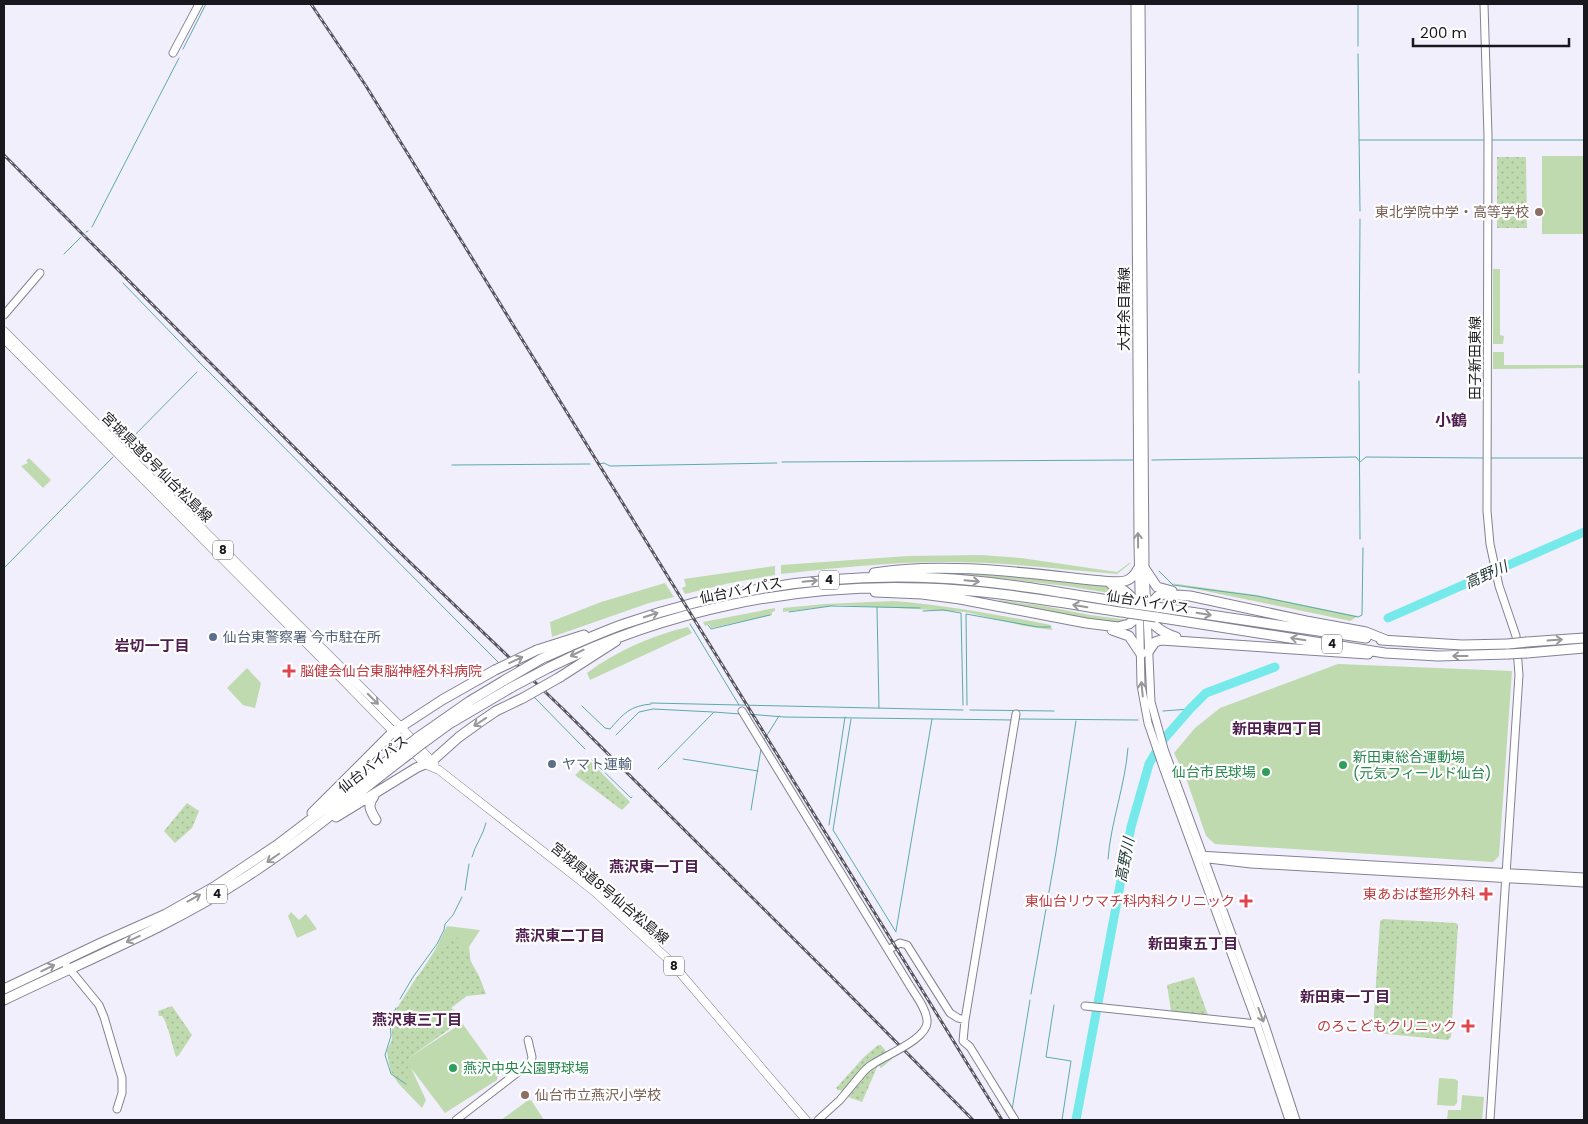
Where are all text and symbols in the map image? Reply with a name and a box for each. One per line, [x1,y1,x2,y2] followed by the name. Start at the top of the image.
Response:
[1413,15,1569,47] scale bar
[1420,22,1467,43] text: 200 m
[1375,202,1529,222] place label: 東北学院中学・高等学校
[1533,206,1545,218] marker: 東北学院中学・高等学校
[1114,267,1134,351] street label: 大井余目南線
[1465,316,1485,400] street label: 田子新田東線
[97,407,217,527] street label: 宮城県道8号仙台松島線
[1435,409,1467,432] district label: 小鶴
[1133,533,1143,549] one-way arrow
[213,540,233,560] road number: 8
[1461,555,1512,593] water label: 高野川
[819,570,839,590] road number: 4
[698,572,784,608] street label: 仙台バイパス
[801,576,817,586] one-way arrow
[964,576,980,586] one-way arrow
[1105,586,1191,618] street label: 仙台バイパス
[1072,600,1088,610] one-way arrow
[643,610,659,620] one-way arrow
[1196,610,1212,620] one-way arrow
[223,627,381,647] place label: 仙台東警察署 今市駐在所
[207,631,219,643] marker: 仙台東警察署 今市駐在所
[1291,634,1307,644] one-way arrow
[1322,634,1342,654] road number: 4
[114,635,190,656] district label: 岩切一丁目
[1547,636,1563,645] one-way arrow
[570,649,585,659] one-way arrow
[1452,651,1468,661] one-way arrow
[508,655,523,664] one-way arrow
[300,661,482,681] place label: 脳健会仙台東脳神経外科病院
[282,664,296,678] marker: 脳健会仙台東脳神経外科病院
[1137,681,1147,697] one-way arrow
[367,693,379,705] one-way arrow
[473,717,487,727] one-way arrow
[1232,718,1322,739] district label: 新田東四丁目
[334,730,412,798] street label: 仙台バイパス
[1353,747,1491,783] place label: 新田東総合運動場 (元気フィールド仙台)
[562,754,632,774] place label: ヤマト運輸
[546,758,558,770] marker: ヤマト運輸
[1337,759,1349,771] marker: 新田東総合運動場 (元気フィールド仙台)
[1172,762,1256,782] place label: 仙台市民球場
[1260,766,1272,778] marker: 仙台市民球場
[1110,834,1139,884] water label: 高野川
[547,838,673,948] street label: 宮城県道8号仙台松島線
[267,853,281,863] one-way arrow
[609,856,699,877] district label: 燕沢東一丁目
[207,884,227,904] road number: 4
[1363,884,1475,904] place label: 東あおば整形外科
[1479,887,1493,901] marker: 東あおば整形外科
[1025,891,1235,911] place label: 東仙台リウマチ科内科クリニック
[186,893,201,902] one-way arrow
[1239,894,1253,908] marker: 東仙台リウマチ科内科クリニック
[515,925,605,946] district label: 燕沢東二丁目
[1148,933,1238,954] district label: 新田東五丁目
[125,934,140,944] one-way arrow
[664,956,684,976] road number: 8
[40,963,55,972] one-way arrow
[1300,986,1390,1007] district label: 新田東一丁目
[1257,1007,1266,1022] one-way arrow
[372,1009,462,1030] district label: 燕沢東三丁目
[1317,1016,1457,1036] place label: のろこどもクリニック
[1461,1019,1475,1033] marker: のろこどもクリニック
[463,1058,589,1078] place label: 燕沢中央公園野球場
[447,1062,459,1074] marker: 燕沢中央公園野球場
[535,1085,661,1105] place label: 仙台市立燕沢小学校
[519,1089,531,1101] marker: 仙台市立燕沢小学校

